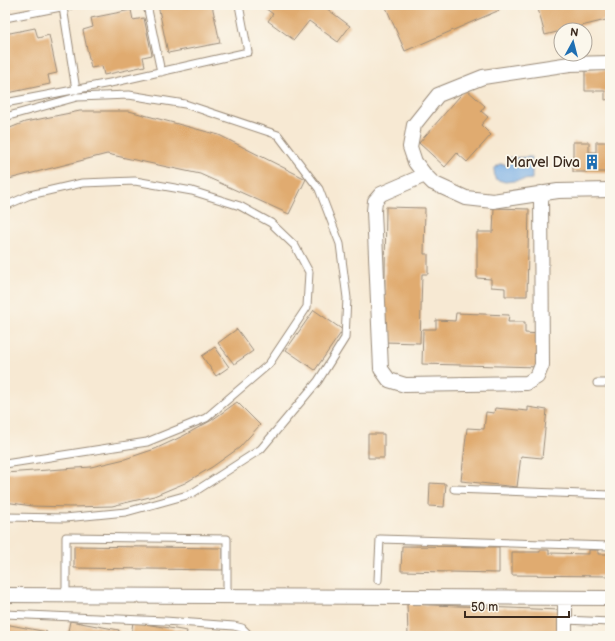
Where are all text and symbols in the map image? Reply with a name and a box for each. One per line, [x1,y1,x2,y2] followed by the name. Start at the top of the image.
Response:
[553,22,593,62] north arrow
[569,26,579,40] text: N
[583,153,601,171] building icon: Marvel Diva
[506,154,580,171] place label: Marvel Diva
[465,593,569,619] scale bar
[471,600,498,615] text: 50 m

